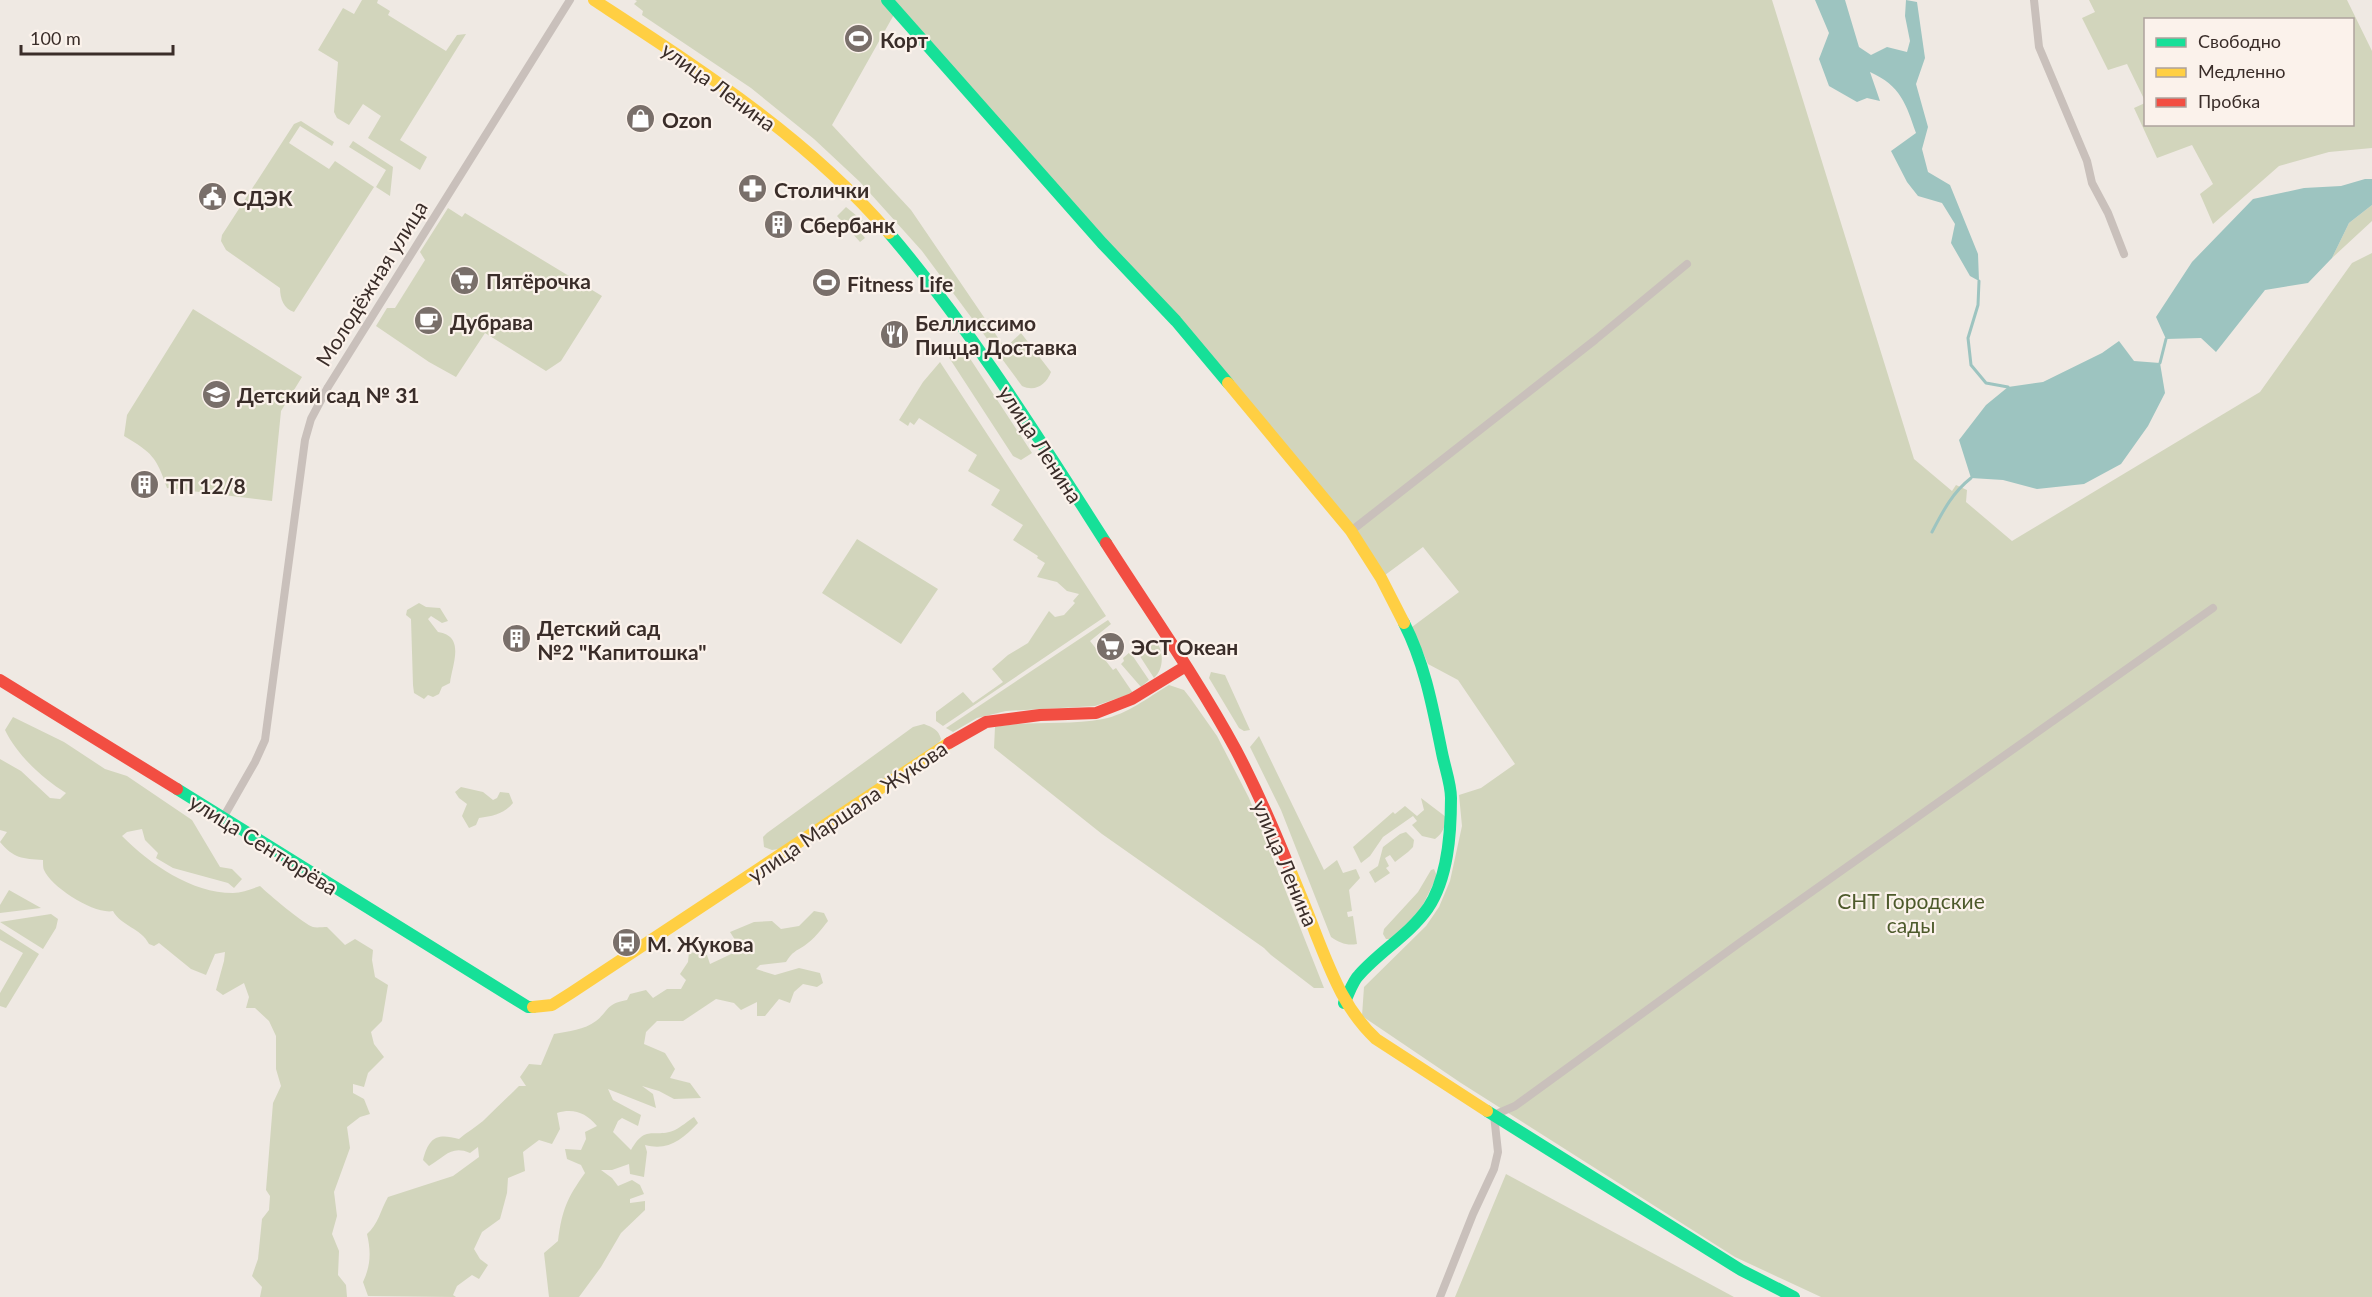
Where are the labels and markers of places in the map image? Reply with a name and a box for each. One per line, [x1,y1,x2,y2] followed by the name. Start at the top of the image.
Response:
[843,23,875,55] sports icon: Корт
[880,27,929,52] place label: Корт
[625,103,657,135] shop icon: Ozon
[662,107,712,132] place label: Ozon
[737,173,769,205] pharmacy icon: Столички
[774,177,869,202] place label: Столички
[196,181,228,213] public building icon: СДЭК
[233,185,293,210] place label: СДЭК
[763,208,795,240] building icon: Сбербанк
[800,212,896,237] place label: Сбербанк
[449,264,481,296] supermarket icon: Пятёрочка
[810,267,842,299] sports icon: Fitness Life
[486,268,591,293] place label: Пятёрочка
[847,271,953,296] place label: Fitness Life
[413,305,445,337] cafe icon: Дубрава
[450,309,533,334] place label: Дубрава
[915,310,1077,359] place label: Беллиссимо Пицца Доставка
[878,318,910,350] restaurant icon: Беллиссимо Пицца Доставка
[200,378,232,410] school or university icon: Детский сад № 31
[237,382,420,407] place label: Детский сад № 31
[129,469,161,501] building icon: ТП 12/8
[166,473,246,498] place label: ТП 12/8
[537,615,707,664] place label: Детский сад №2 "Капитошка"
[500,623,532,655] building icon: Детский сад №2 "Капитошка"
[1094,630,1126,662] supermarket icon: ЭСТ Океан
[1131,634,1238,659] place label: ЭСТ Океан
[610,927,642,959] bus stop icon: М. Жукова
[647,931,754,956] place label: М. Жукова

